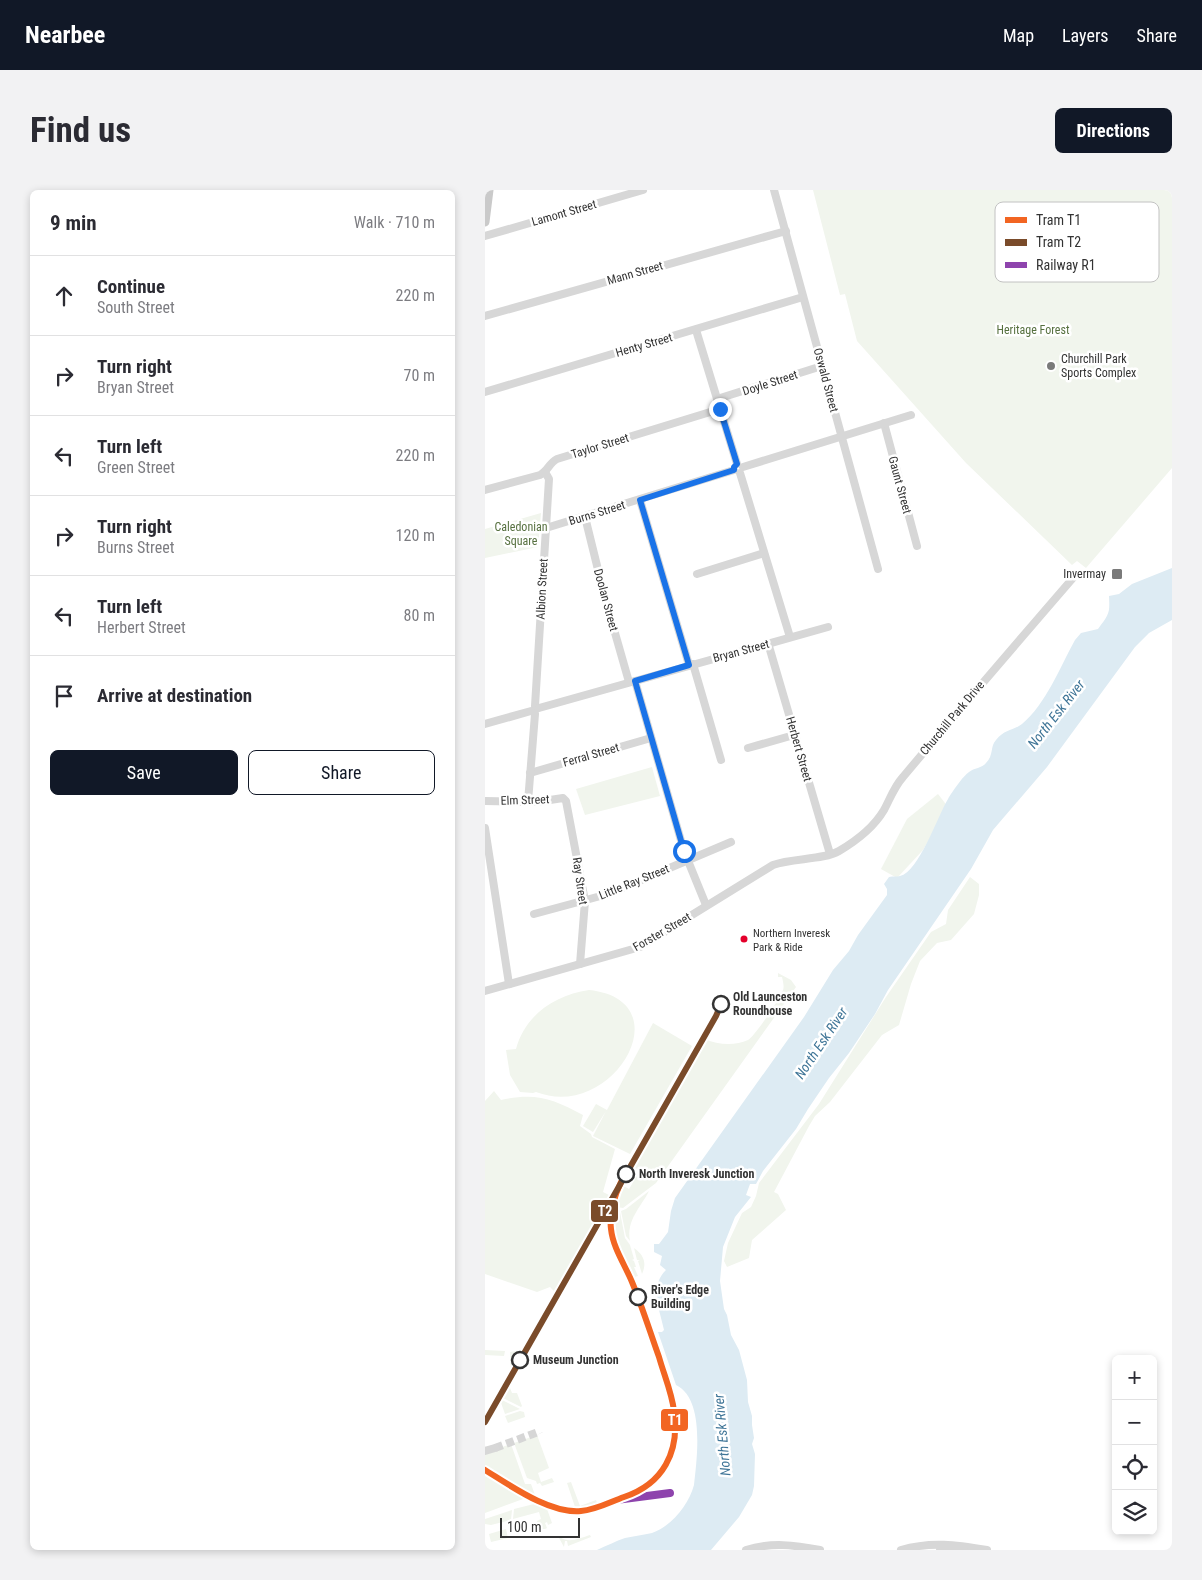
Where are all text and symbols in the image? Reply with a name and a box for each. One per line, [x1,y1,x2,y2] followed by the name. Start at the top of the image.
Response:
[25,21,105,49] text: Nearbee
[1003,25,1034,46] text: Map
[1062,25,1109,46] text: Layers
[1137,25,1177,46] text: Share
[1055,108,1172,153] button: Directions
[30,110,131,151] text: Find us
[530,197,598,229] street label: Lamont Street
[995,202,1159,282] legend
[50,211,97,235] text: 9 min
[1036,212,1081,228] text: Tram T1
[354,213,435,232] text: Walk · 710 m
[1036,234,1081,250] text: Tram T2
[1036,257,1096,273] text: Railway R1
[606,258,665,288] street label: Mann Street
[97,275,165,298] text: Continue
[50,282,78,310] icon: ahead
[396,286,435,305] text: 220 m
[97,298,175,317] text: South Street
[997,323,1070,337] park label: Heritage Forest
[614,330,674,360] street label: Henty Street
[811,346,841,414] street label: Oswald Street
[1061,352,1136,380] place label: Churchill Park Sports Complex
[97,355,172,378] text: Turn right
[1045,360,1057,372] marker: Churchill Park Sports Complex
[50,362,78,390] icon: right
[403,366,435,385] text: 70 m
[741,367,800,398] street label: Doyle Street
[97,378,174,397] text: Bryan Street
[709,398,732,421] route end
[569,430,631,461] street label: Taylor Street
[97,435,162,458] text: Turn left
[50,442,78,470] icon: left
[396,446,435,465] text: 220 m
[886,455,914,516] street label: Gaunt Street
[97,458,175,477] text: Green Street
[567,498,627,528] street label: Burns Street
[97,515,172,538] text: Turn right
[494,520,548,548] park label: Caledonian Square
[50,522,78,550] icon: right
[396,526,435,545] text: 120 m
[97,538,175,557] text: Burns Street
[533,558,551,620] street label: Albion Street
[591,567,621,633] street label: Doolan Street
[1063,567,1106,581] place label: Invermay
[1110,567,1124,581] marker: Invermay
[97,595,162,618] text: Turn left
[50,602,78,630] icon: left
[403,606,435,625] text: 80 m
[97,618,186,637] text: Herbert Street
[711,637,771,665] street label: Bryan Street
[1024,676,1088,751] water label: North Esk River
[917,678,987,758] street label: Churchill Park Drive
[50,682,78,710] icon: arrive
[97,684,252,707] text: Arrive at destination
[783,715,815,783] street label: Herbert Street
[561,740,621,770] street label: Ferral Street
[50,750,238,795] button: Save
[248,750,435,795] button: Share
[500,792,550,808] street label: Elm Street
[673,840,696,863] route start
[570,856,590,906] street label: Ray Street
[597,861,672,902] street label: Little Ray Street
[631,910,694,954] street label: Forster Street
[753,927,830,954] place label: Northern Inveresk Park & Ride
[739,934,749,944] marker: Northern Inveresk Park & Ride
[733,990,807,1018] place label: Old Launceston Roundhouse
[712,995,730,1013] marker: Old Launceston Roundhouse
[791,1004,851,1082] water label: North Esk River
[617,1165,635,1183] marker: North Inveresk Junction
[639,1167,755,1181] place label: North Inveresk Junction
[590,1199,619,1223] line badge: T2
[598,1203,612,1219] text: T2
[651,1283,709,1311] place label: River's Edge Building
[629,1288,647,1306] marker: River's Edge Building
[511,1351,529,1369] marker: Museum Junction
[533,1353,619,1367] place label: Museum Junction
[1112,1355,1157,1535] map controls
[1112,1355,1157,1400] button: +
[710,1392,734,1477] water label: North Esk River
[1112,1400,1157,1445] button: −
[660,1408,689,1432] line badge: T1
[668,1412,682,1428] text: T1
[1112,1445,1157,1490] button: locate
[1112,1490,1157,1535] button: layers
[500,1515,580,1538] scale bar
[507,1519,542,1535] text: 100 m

